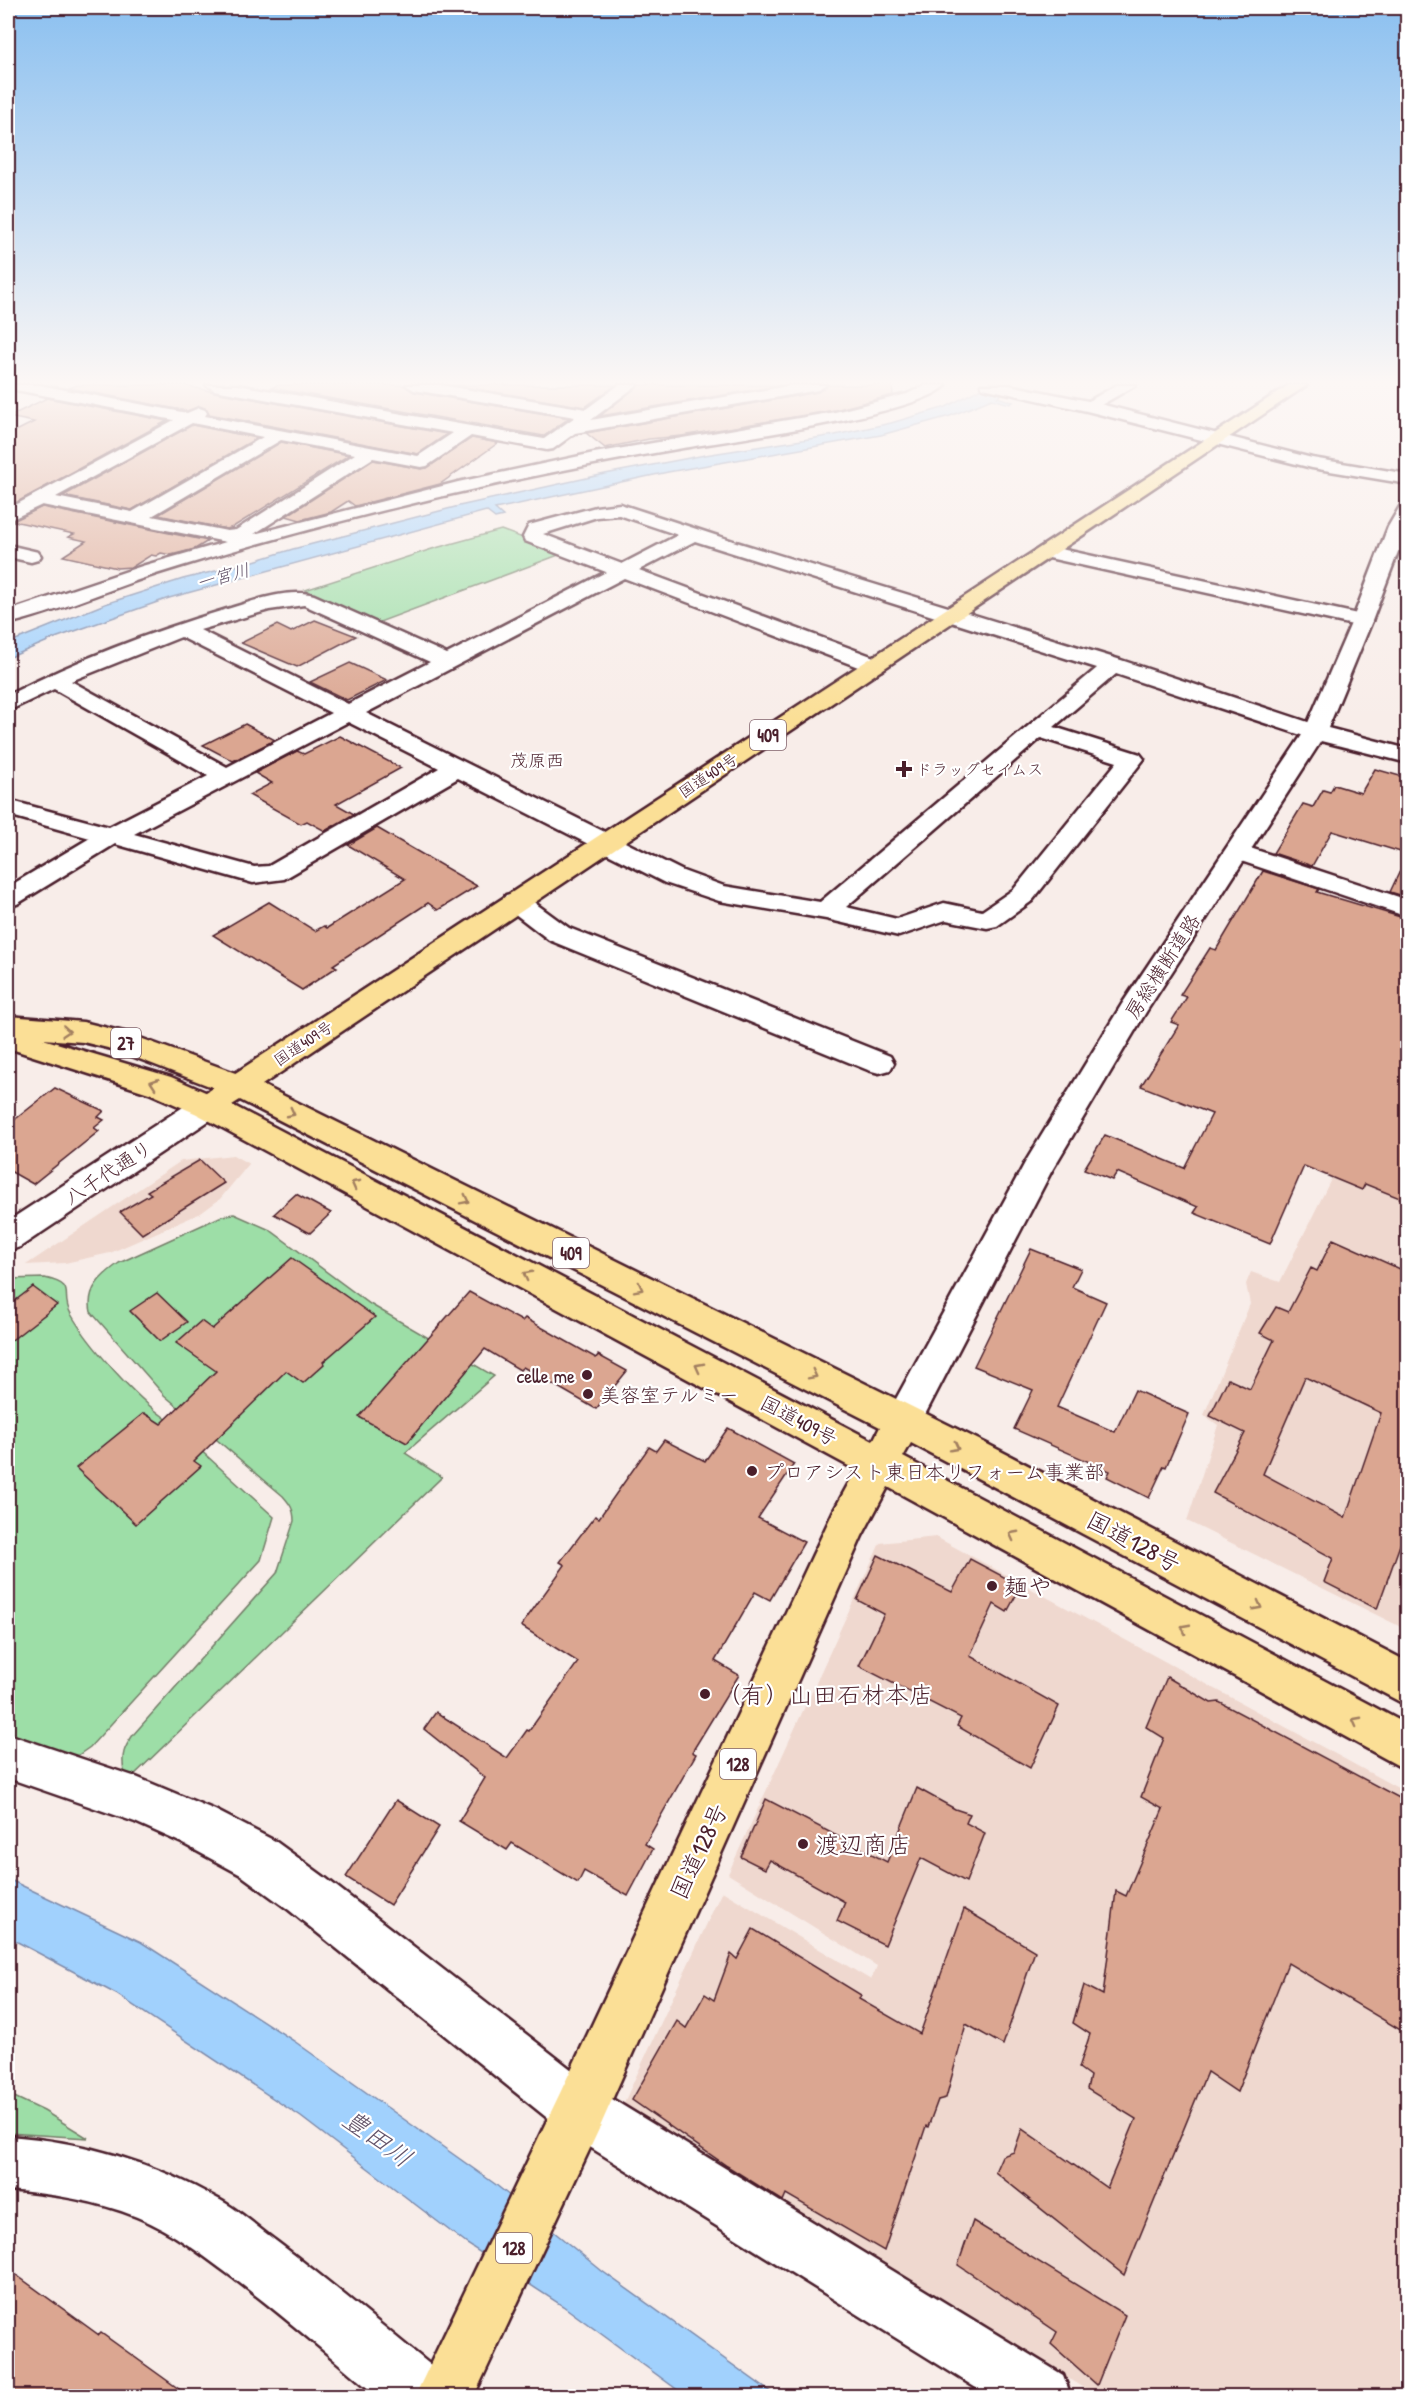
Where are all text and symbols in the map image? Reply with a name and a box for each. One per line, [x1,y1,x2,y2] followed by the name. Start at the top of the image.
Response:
[194,557,252,595] water label: 一宮川
[750,720,786,750] road number: 409
[674,747,742,803] street label: 国道409号
[510,748,564,773] district label: 茂原西
[916,758,1043,780] place label: ドラッグセイムス
[897,762,911,776] marker: ドラッグセイムス
[1118,908,1206,1024] street label: 房総横断道路
[269,1015,337,1071] street label: 国道409号
[61,1024,70,1037] one-way arrow
[111,1028,141,1058] road number: 27
[149,1078,160,1091] one-way arrow
[284,1106,295,1117] one-way arrow
[59,1133,157,1211] street label: 八千代通り
[350,1180,361,1191] one-way arrow
[458,1193,469,1205] one-way arrow
[553,1238,589,1268] road number: 409
[523,1271,533,1282] one-way arrow
[633,1281,643,1292] one-way arrow
[517,1362,575,1389] place label: celle me
[695,1363,705,1374] one-way arrow
[580,1368,594,1382] marker: celle me
[807,1368,818,1380] one-way arrow
[600,1381,739,1408] place label: 美容室テルミー
[581,1387,595,1401] marker: 美容室テルミー
[756,1388,842,1452] street label: 国道409号
[949,1439,960,1451] one-way arrow
[764,1458,1104,1485] place label: プロアシスト東日本リフォーム事業部
[745,1464,759,1478] marker: プロアシスト東日本リフォーム事業部
[1081,1503,1187,1579] street label: 国道128号
[1009,1531,1020,1542] one-way arrow
[1004,1570,1052,1602] place label: 麺や
[985,1579,999,1593] marker: 麺や
[1251,1599,1262,1610] one-way arrow
[1180,1624,1191,1635] one-way arrow
[717,1678,933,1710] place label: （有）山田石材本店
[698,1687,712,1701] marker: （有）山田石材本店
[1352,1717,1362,1728] one-way arrow
[720,1749,756,1779] road number: 128
[662,1798,734,1904] street label: 国道128号
[815,1828,911,1860] place label: 渡辺商店
[796,1837,810,1851] marker: 渡辺商店
[336,2101,420,2175] water label: 豊田川
[496,2233,532,2263] road number: 128

